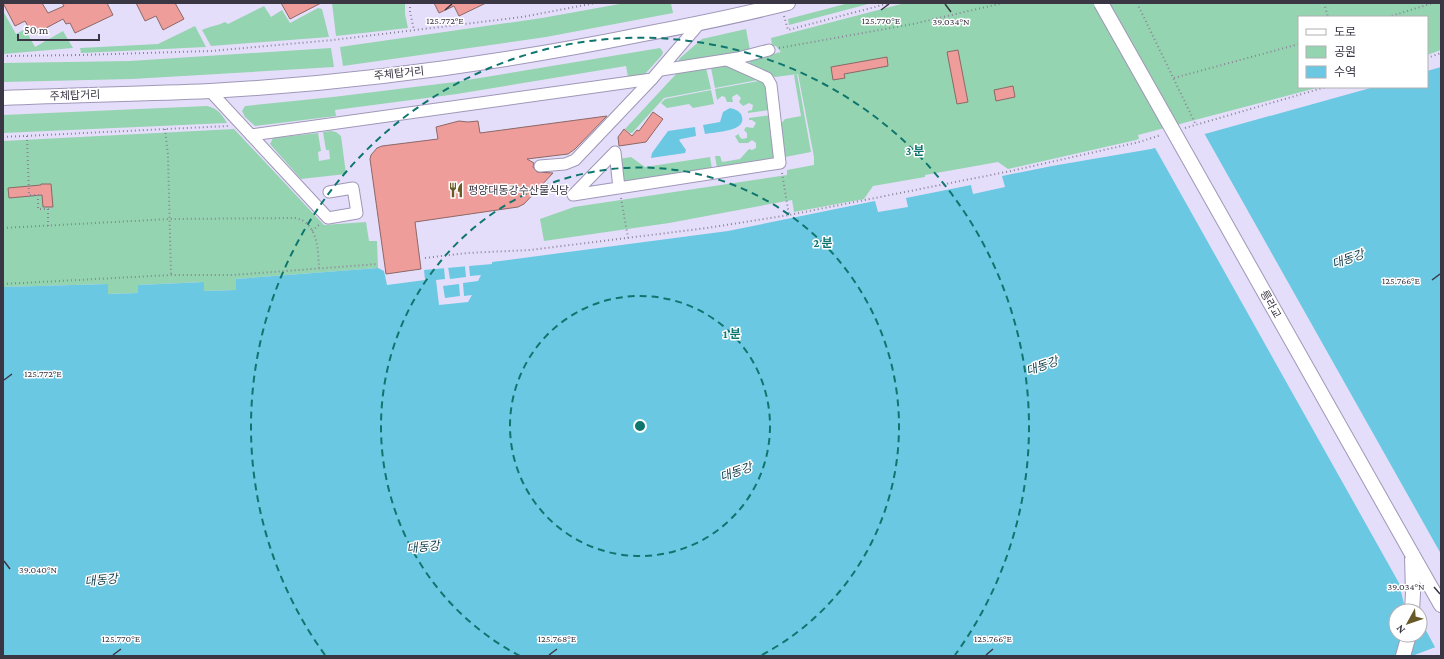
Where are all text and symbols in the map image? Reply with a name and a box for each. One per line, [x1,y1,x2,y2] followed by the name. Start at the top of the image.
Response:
[426,15,464,26] text: 125.772°E
[862,15,901,26] text: 125.770°E
[18,16,99,42] scale bar
[933,16,970,27] text: 39.034°N
[1298,16,1428,88] legend
[24,23,49,37] text: 50 m
[1334,25,1356,39] text: 도로
[1334,45,1356,59] text: 공원
[373,64,425,82] street label: 주체탑거리
[1334,65,1356,79] text: 수역
[50,88,100,102] street label: 주체탑거리
[905,144,925,158] text: 3 분
[447,181,465,199] restaurant icon: 평양대동강수산물식당
[468,184,569,196] place label: 평양대동강수산물식당
[813,236,833,250] text: 2 분
[1330,246,1368,271] water label: 대동강
[1382,275,1421,286] text: 125.766°E
[1258,288,1284,320] street label: 릉라교
[723,327,741,341] text: 1 분
[1024,353,1062,378] water label: 대동강
[24,368,62,379] text: 125.772°E
[633,419,647,433] centre of rings
[718,459,756,484] water label: 대동강
[406,538,442,556] water label: 대동강
[19,564,57,575] text: 39.040°N
[84,571,120,589] water label: 대동강
[1388,581,1425,592] text: 39.034°N
[1388,603,1428,643] north arrow
[1393,622,1407,636] text: N
[102,633,141,644] text: 125.770°E
[538,633,577,644] text: 125.768°E
[974,633,1013,644] text: 125.766°E

